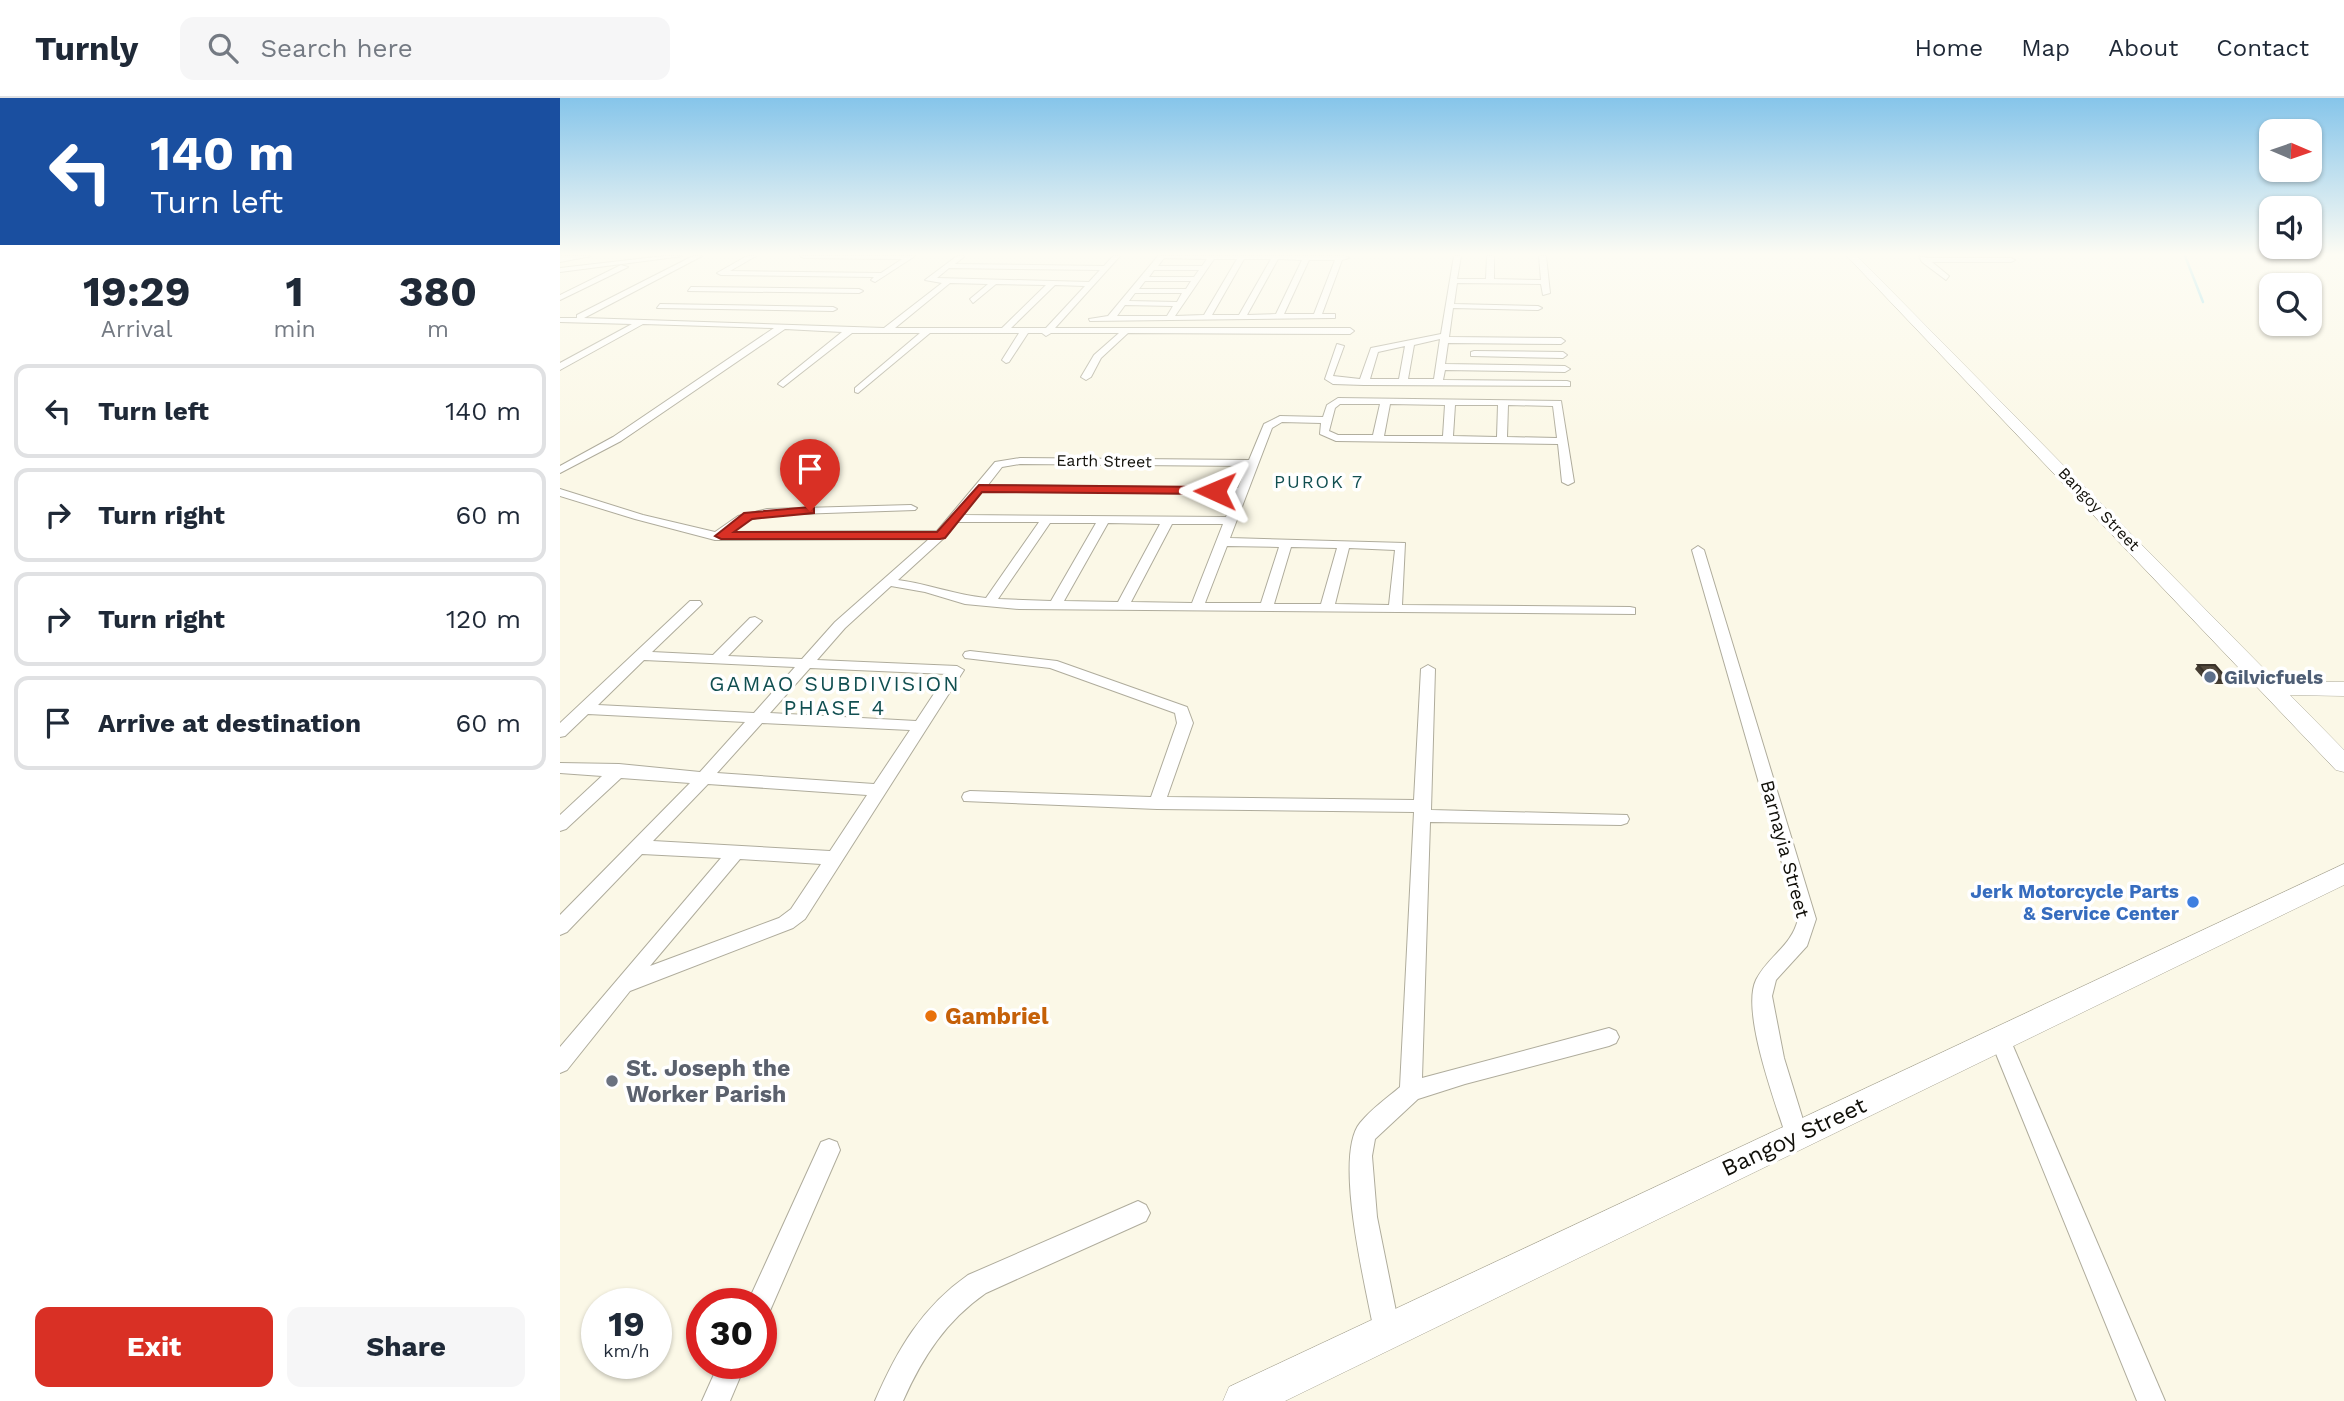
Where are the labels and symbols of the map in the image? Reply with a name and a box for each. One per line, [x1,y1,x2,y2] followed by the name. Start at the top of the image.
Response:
[2259,119,2322,182] north arrow
[780,439,840,511] pin
[1056,451,1152,471] street label: Earth Street
[1178,454,1252,528] position arrow
[2054,463,2144,555] street label: Bangoy Street
[1274,471,1364,492] district label: PUROK 7
[2224,666,2323,689] place label: Gilvicfuels
[2202,669,2218,685] marker: Gilvicfuels
[709,671,961,720] district label: GAMAO SUBDIVISION PHASE 4
[1756,778,1814,920] street label: Barnayia Street
[1970,880,2180,925] place label: Jerk Motorcycle Parts & Service Center
[2185,894,2201,910] marker: Jerk Motorcycle Parts & Service Center
[945,1003,1049,1030] place label: Gambriel
[923,1008,939,1024] marker: Gambriel
[626,1055,790,1108] place label: St. Joseph the Worker Parish
[604,1073,620,1089] marker: St. Joseph the Worker Parish
[1717,1092,1871,1182] street label: Bangoy Street
[686,1288,777,1379] speed limit sign: 30

